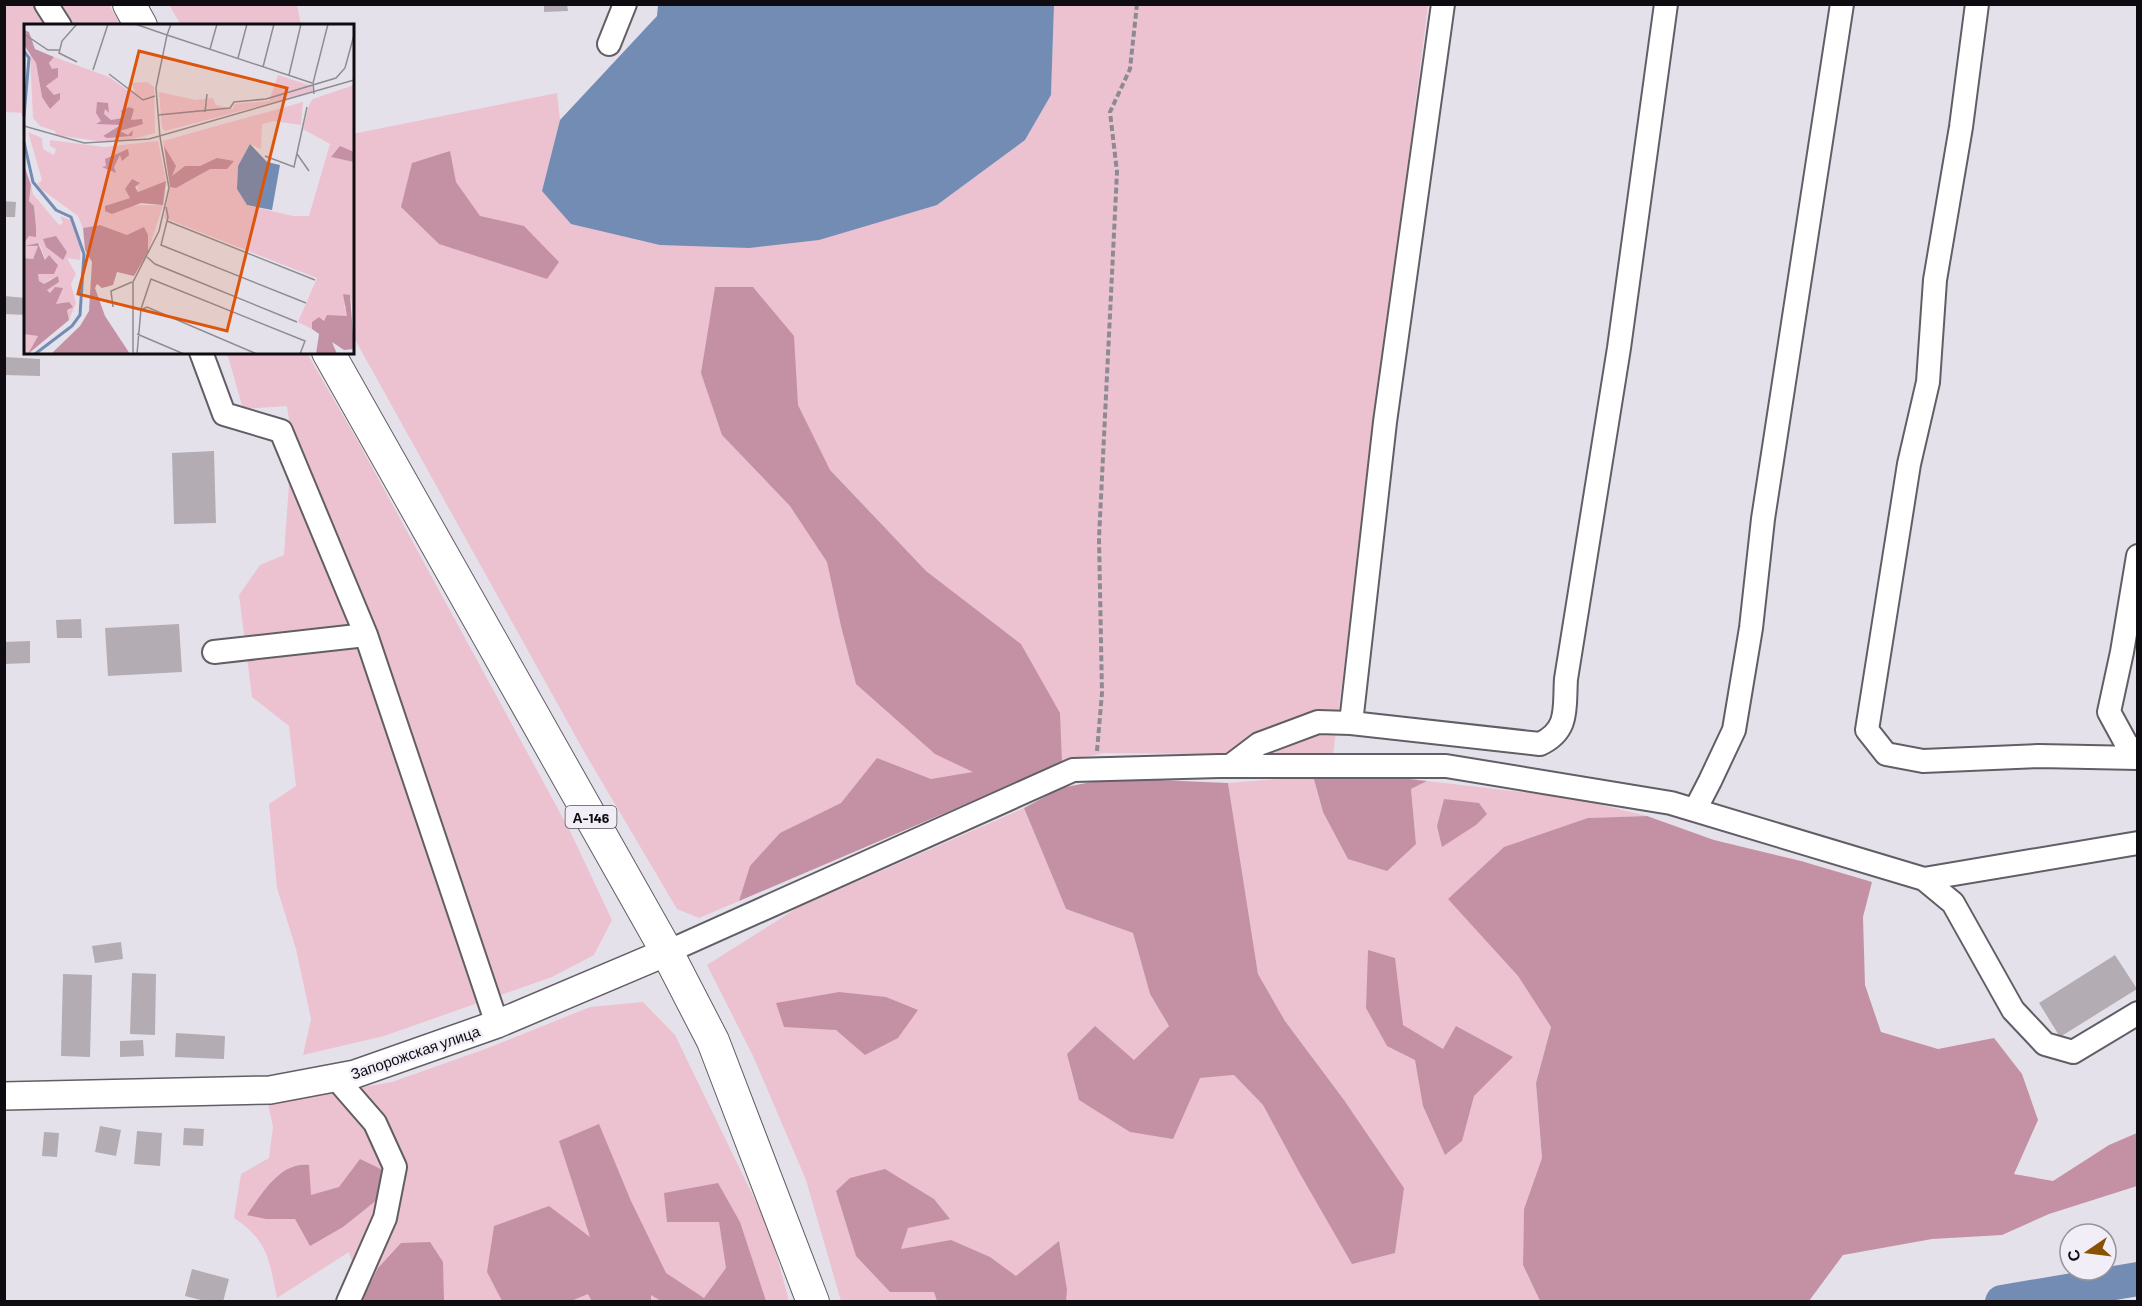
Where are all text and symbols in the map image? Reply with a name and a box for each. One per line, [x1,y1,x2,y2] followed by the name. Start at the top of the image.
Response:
[24,24,354,354] inset map
[566,806,616,828] road number: А-146
[348,1021,483,1083] street label: Запорожская улица
[2058,1222,2118,1282] north arrow
[2062,1247,2084,1264] text: С

